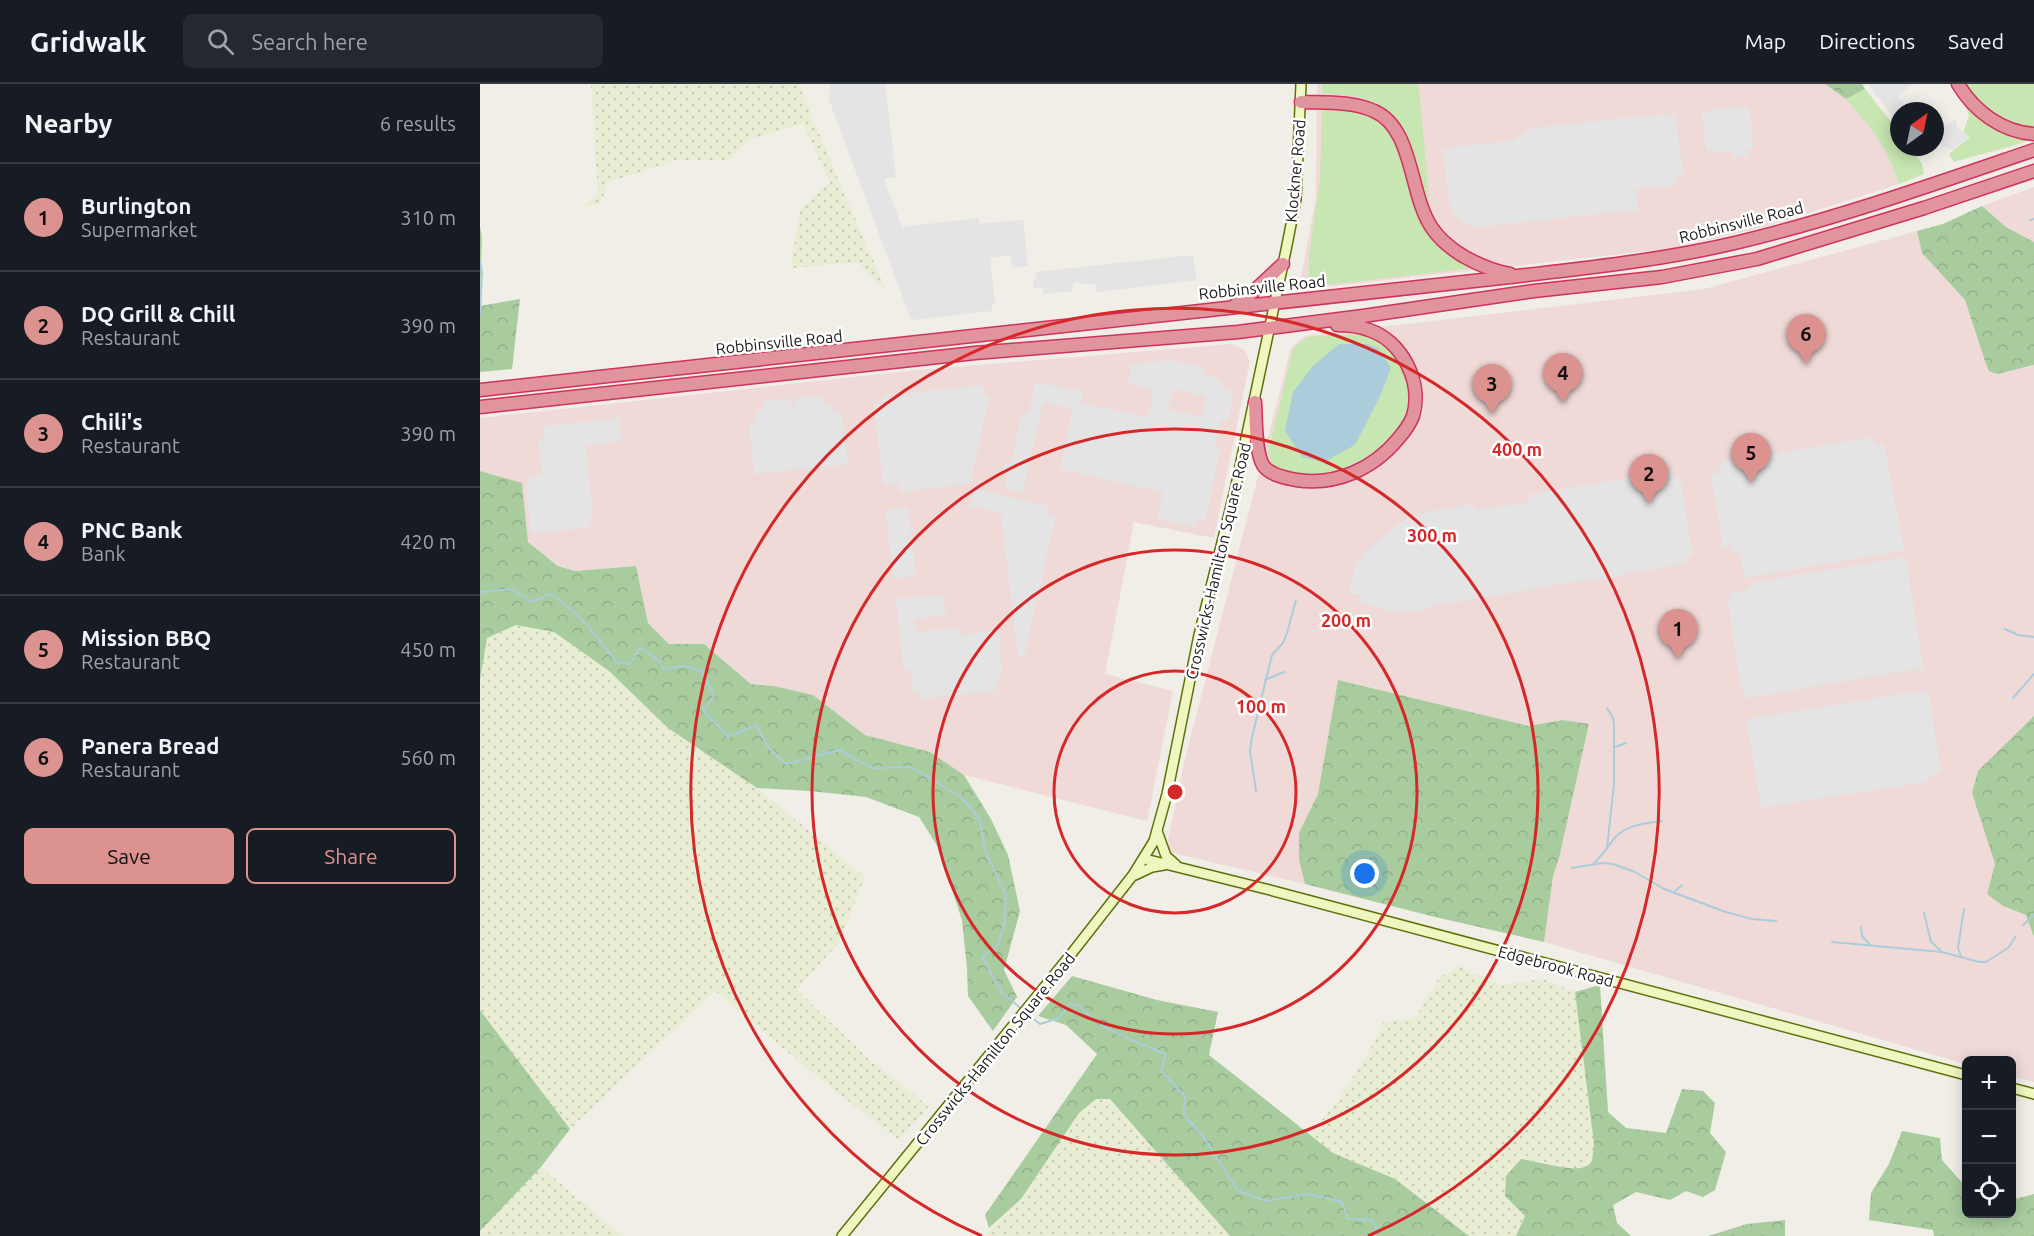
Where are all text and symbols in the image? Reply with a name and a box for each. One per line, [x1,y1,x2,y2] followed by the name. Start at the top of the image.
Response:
[183,14,603,68] search box
[204,25,237,58] icon: search
[30,26,147,57] text: Gridwalk
[252,29,368,54] text: Search here
[1745,29,1786,53] text: Map
[1819,29,1915,53] text: Directions
[1948,29,2004,53] text: Saved
[1890,102,1944,156] north arrow
[24,109,112,138] text: Nearby
[380,112,456,135] text: 6 results
[1282,119,1308,223] street label: Klockner Road
[81,193,191,218] text: Burlington
[1677,198,1805,246] street label: Robbinsville Road
[38,206,49,229] text: 1
[400,206,456,229] text: 310 m
[81,218,197,241] text: Supermarket
[1198,271,1326,303] street label: Robbinsville Road
[81,301,235,326] text: DQ Grill & Chill
[38,314,49,337] text: 2
[400,314,456,337] text: 390 m
[1786,314,1826,364] pin: 6
[81,326,180,349] text: Restaurant
[715,326,843,358] street label: Robbinsville Road
[1544,354,1582,403] pin: 4
[1472,364,1512,414] pin: 3
[81,409,143,434] text: Chili's
[38,422,49,445] text: 3
[400,422,456,445] text: 390 m
[81,434,180,457] text: Restaurant
[1732,434,1770,483] pin: 5
[1492,439,1542,459] text: 400 m
[1182,441,1254,681] street label: Crosswicks-Hamilton Square Road
[1630,454,1668,504] pin: 2
[81,517,182,542] text: PNC Bank
[1407,525,1457,545] text: 300 m
[38,530,49,553] text: 4
[400,530,456,553] text: 420 m
[81,542,126,565] text: Bank
[1321,610,1371,630] text: 200 m
[1658,610,1698,659] pin: 1
[81,625,211,650] text: Mission BBQ
[38,638,49,661] text: 5
[400,638,456,661] text: 450 m
[81,650,180,673] text: Restaurant
[1236,696,1286,716] text: 100 m
[81,733,219,758] text: Panera Bread
[38,746,49,769] text: 6
[400,746,456,769] text: 560 m
[81,758,180,781] text: Restaurant
[1165,782,1185,802] centre of rings
[24,828,234,884] button: Save
[246,828,456,884] button: Share
[1350,859,1379,888] your location
[1496,942,1616,990] street label: Edgebrook Road
[912,949,1078,1149] street label: Crosswicks-Hamilton Square Road
[1962,1056,2016,1218] map controls
[1962,1056,2016,1110] button: +
[1962,1110,2016,1164] button: −
[1962,1164,2016,1218] button: locate

